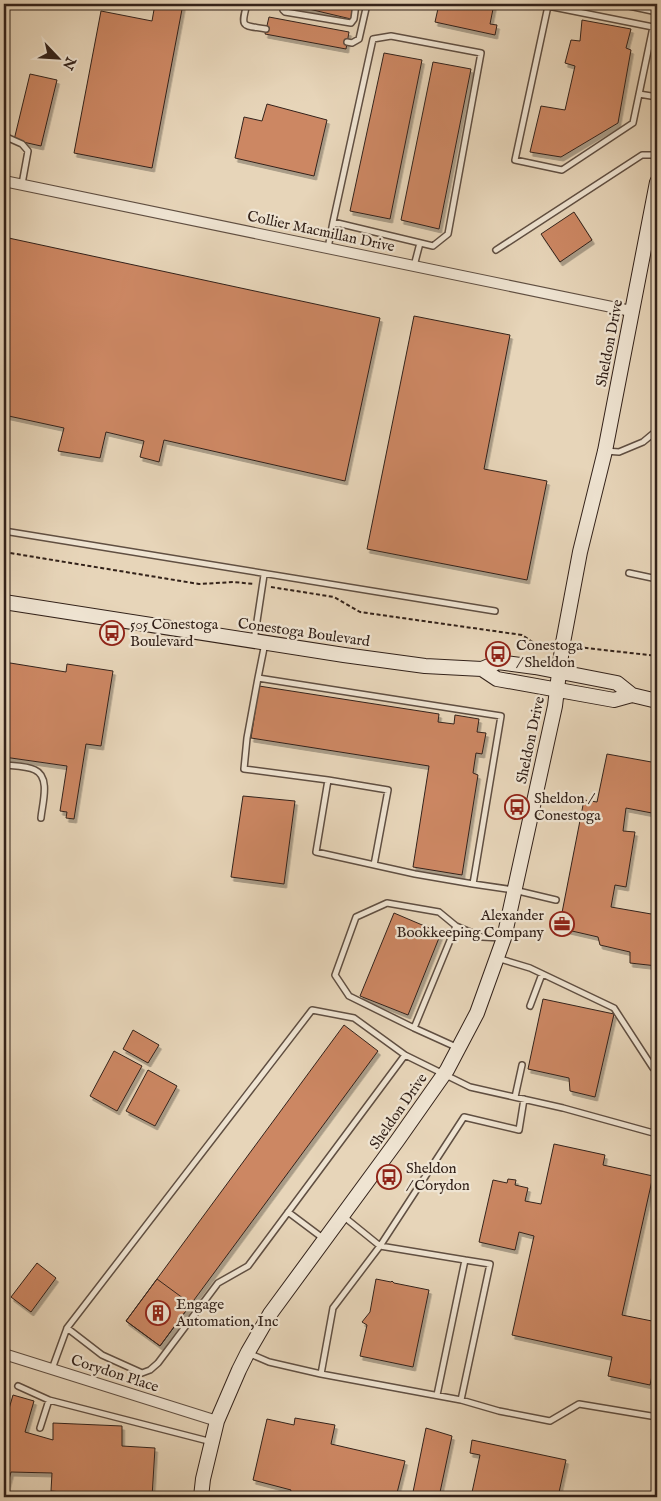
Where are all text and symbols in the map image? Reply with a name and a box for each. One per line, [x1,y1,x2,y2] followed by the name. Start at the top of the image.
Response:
[32,32,82,82] north arrow
[58,53,80,72] text: N
[245,207,396,256] street label: Collier Macmillan Drive
[592,298,627,388] street label: Sheldon Drive
[237,614,372,651] street label: Conestoga Boulevard
[130,615,219,651] place label: 505 Conestoga Boulevard
[99,620,125,646] bus stop icon: 505 Conestoga Boulevard
[516,636,583,672] place label: Conestoga / Sheldon
[485,641,511,667] bus stop icon: Conestoga / Sheldon
[512,695,549,786] street label: Sheldon Drive
[534,789,601,825] place label: Sheldon / Conestoga
[504,794,530,820] bus stop icon: Sheldon / Conestoga
[396,906,545,942] place label: Alexander Bookkeeping Company
[549,911,575,937] office icon: Alexander Bookkeeping Company
[365,1069,432,1153] street label: Sheldon Drive
[406,1159,470,1195] place label: Sheldon / Corydon
[376,1164,402,1190] bus stop icon: Sheldon / Corydon
[175,1295,278,1331] place label: Engage Automation, Inc
[145,1300,171,1326] building icon: Engage Automation, Inc
[69,1350,161,1397] street label: Corydon Place

